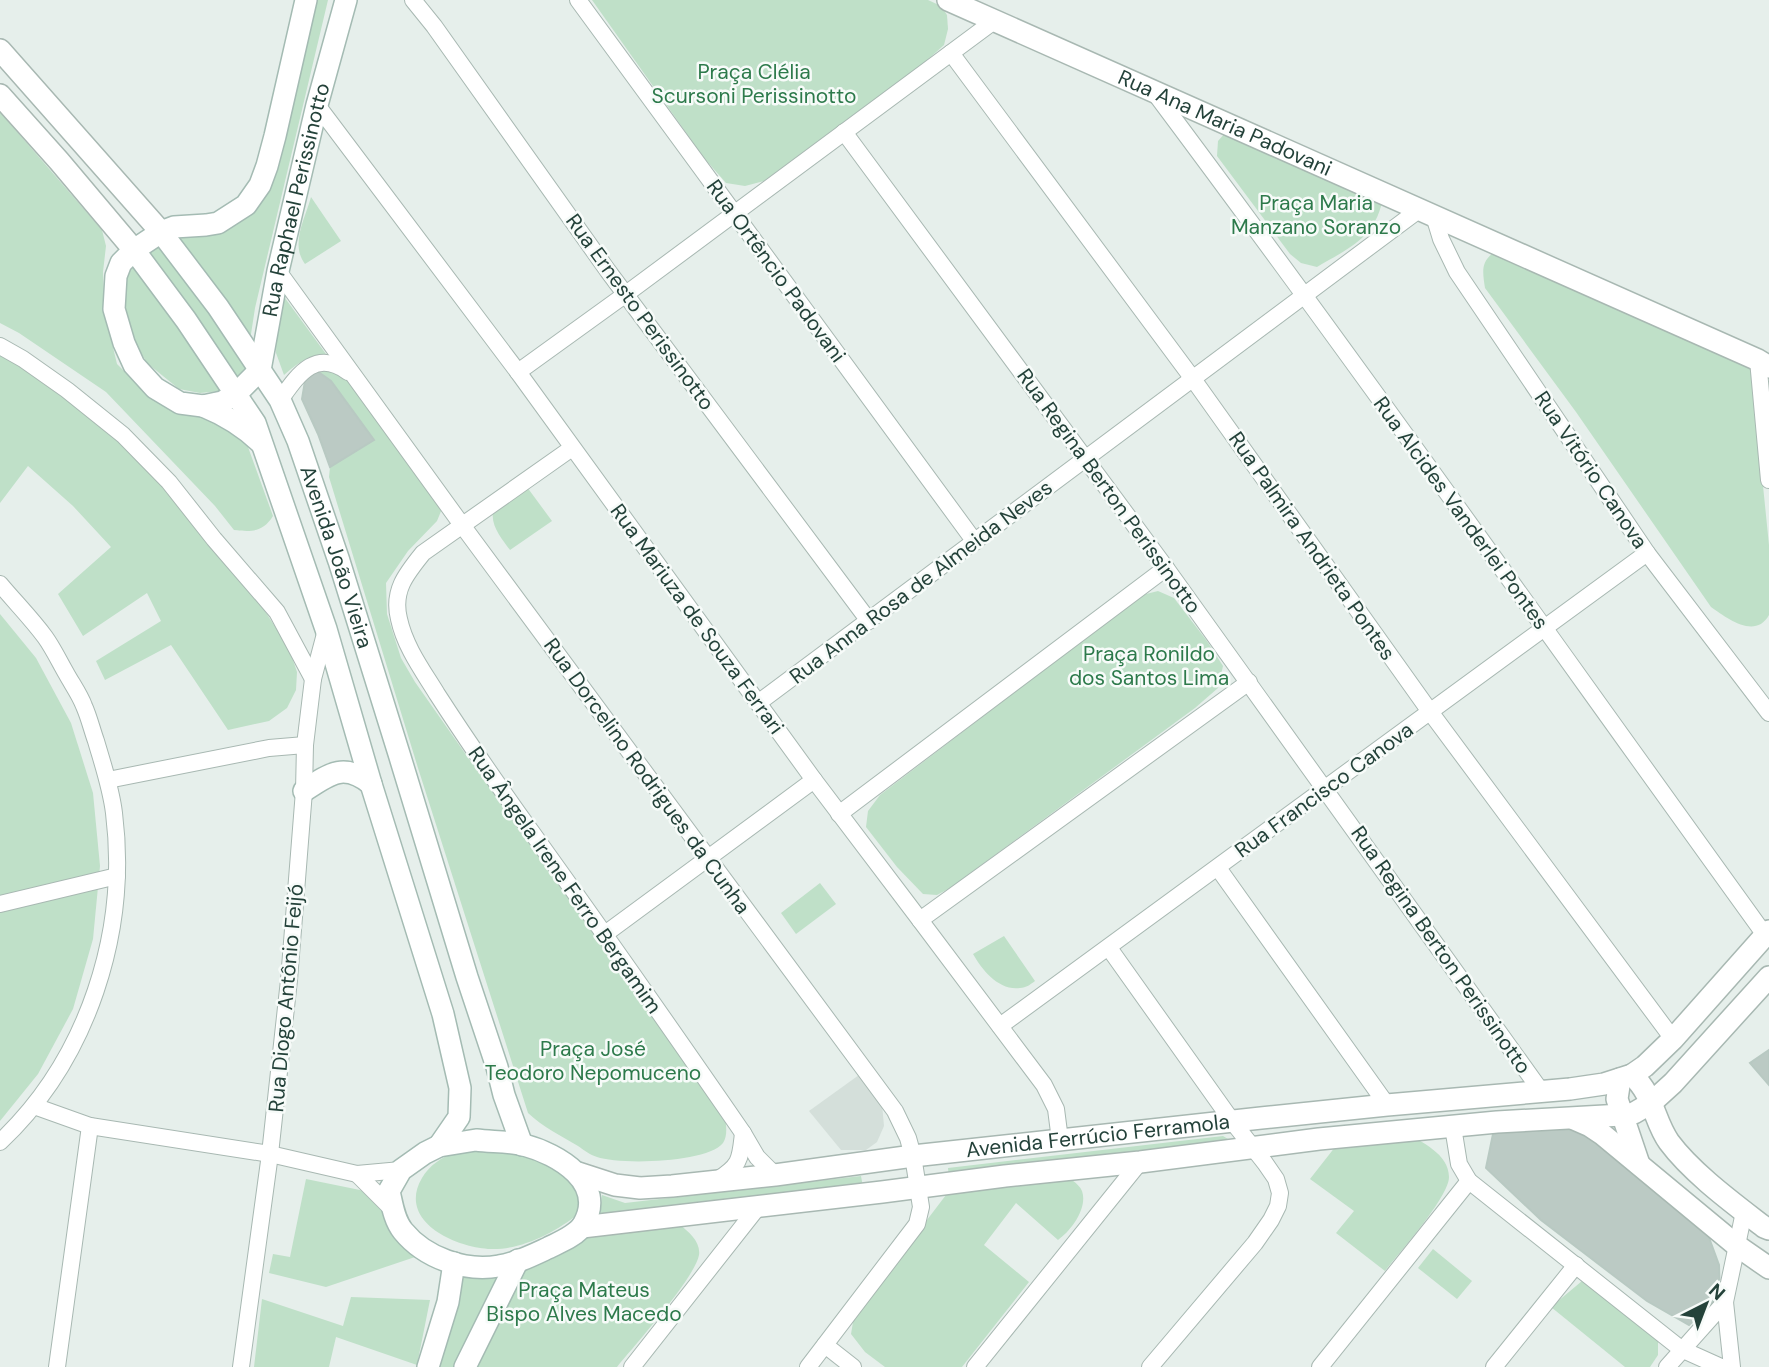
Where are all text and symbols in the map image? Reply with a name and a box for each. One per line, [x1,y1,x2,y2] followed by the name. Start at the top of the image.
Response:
[652,58,856,110] park label: Praça Clélia Scursoni Perissinotto
[1114,63,1336,183] street label: Rua Ana Maria Padovani
[256,80,336,319] street label: Rua Raphael Perissinotto
[700,174,852,368] street label: Rua Ortêncio Padovani
[1231,189,1401,241] park label: Praça Maria Manzano Soranzo
[559,208,721,416] street label: Rua Ernesto Perissinotto
[1011,363,1207,619] street label: Rua Regina Berton Perissinotto
[1528,386,1654,554] street label: Rua Vitório Canova
[1367,391,1555,635] street label: Rua Alcides Vanderlei Pontes
[1222,426,1402,666] street label: Rua Palmira Andrieta Pontes
[293,462,379,652] street label: Avenida João Vieira
[784,474,1058,690] street label: Rua Anna Rosa de Almeida Neves
[604,498,790,740] street label: Rua Mariuza de Souza Ferrari
[537,632,757,920] street label: Rua Dorcelino Rodrigues da Cunha
[1069,640,1229,692] park label: Praça Ronildo dos Santos Lima
[1229,716,1419,864] street label: Rua Francisco Canova
[462,741,668,1019] street label: Rua Ângela Irene Ferro Bergamim
[1344,820,1538,1080] street label: Rua Regina Berton Perissinotto
[262,883,310,1113] street label: Rua Diogo Antônio Feijó
[485,1035,701,1087] park label: Praça José Teodoro Nepomuceno
[965,1108,1231,1164] street label: Avenida Ferrúcio Ferramola
[1671,1269,1741,1339] north arrow
[486,1276,682,1328] park label: Praça Mateus Bispo Alves Macedo
[1704,1278,1731,1306] text: N

